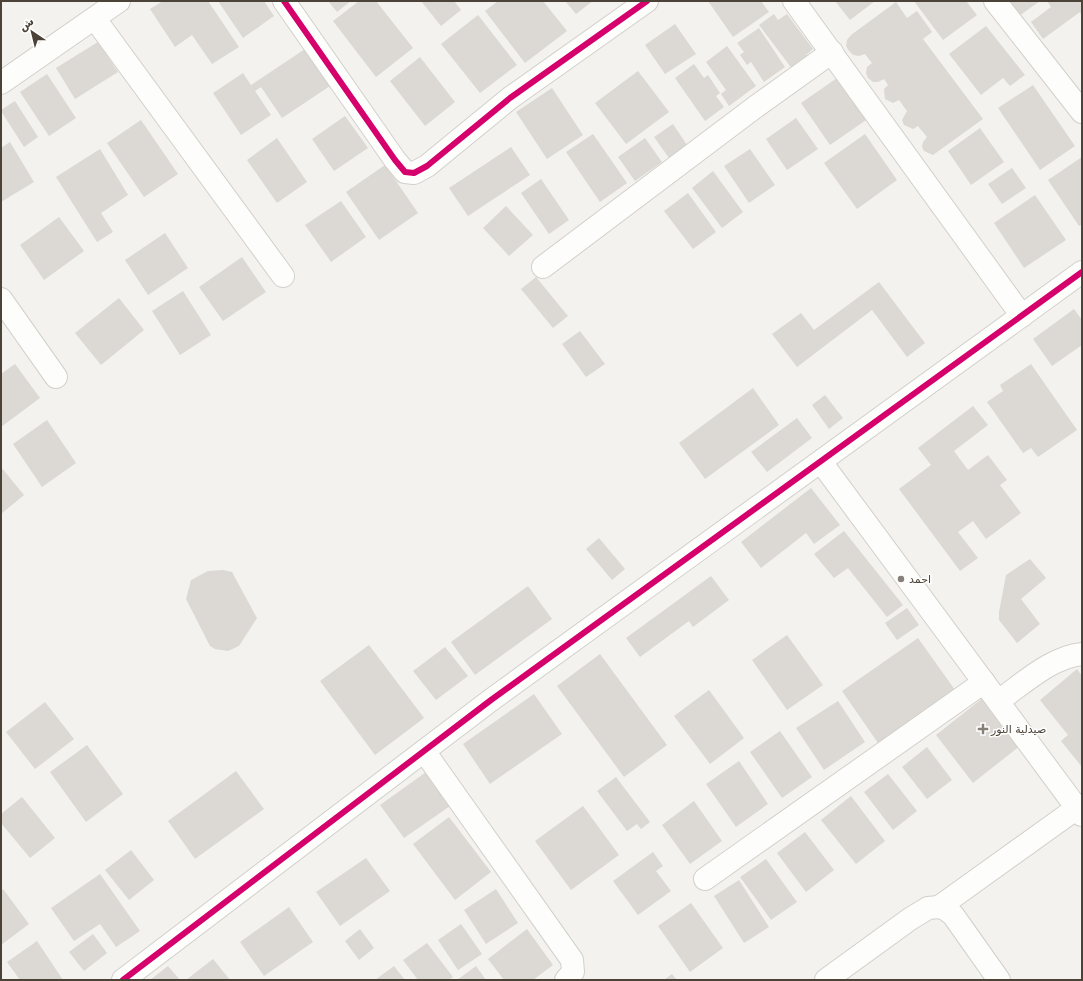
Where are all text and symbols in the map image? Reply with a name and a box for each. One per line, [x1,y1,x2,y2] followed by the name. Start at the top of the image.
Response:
[12,12,52,52] north arrow
[17,15,36,34] text: ش
[909,573,931,586] place label: احمد
[896,574,906,584] marker: احمد
[990,723,1046,736] place label: صيدلية النور
[978,724,988,734] marker: صيدلية النور

